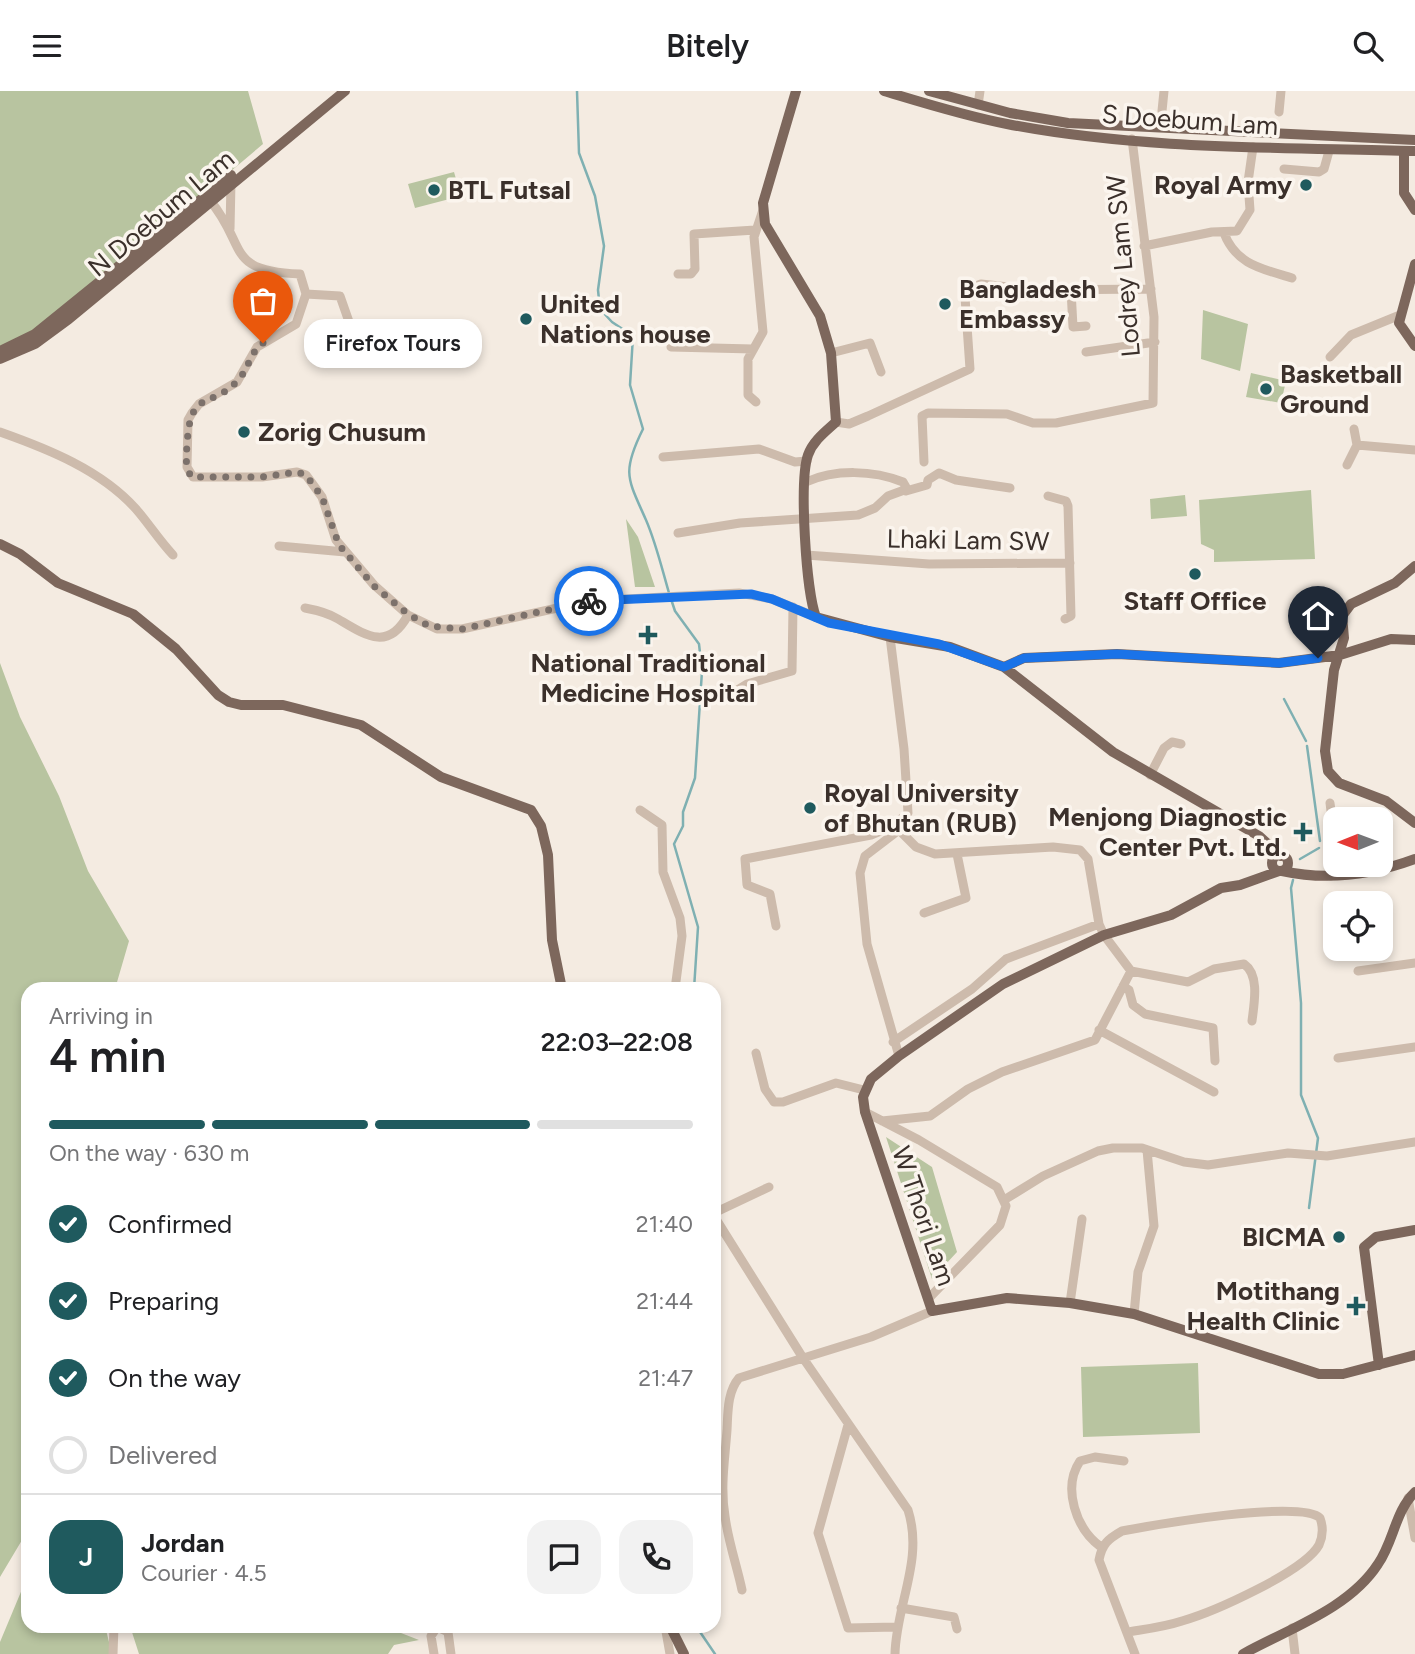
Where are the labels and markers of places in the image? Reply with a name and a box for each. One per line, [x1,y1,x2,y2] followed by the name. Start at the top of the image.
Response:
[1154,169,1292,201] place label: Royal Army
[448,174,571,206] place label: BTL Futsal
[1298,177,1314,193] marker: Royal Army
[426,182,442,198] marker: BTL Futsal
[233,271,293,343] pin
[959,273,1096,335] place label: Bangladesh Embassy
[540,288,711,350] place label: United Nations house
[937,296,953,312] marker: Bangladesh Embassy
[518,311,534,327] marker: United Nations house
[305,319,484,367] callout: Firefox Tours
[1280,358,1402,420] place label: Basketball Ground
[1258,381,1274,397] marker: Basketball Ground
[258,416,426,448] place label: Zorig Chusum
[236,424,252,440] marker: Zorig Chusum
[1187,566,1203,582] marker: Staff Office
[1124,585,1266,617] place label: Staff Office
[1288,586,1348,658] pin
[638,625,658,645] marker: National Traditional Medicine Hospital
[530,647,766,709] place label: National Traditional Medicine Hospital
[824,777,1019,839] place label: Royal University of Bhutan (RUB)
[802,800,818,816] marker: Royal University of Bhutan (RUB)
[1048,801,1287,863] place label: Menjong Diagnostic Center Pvt. Ltd.
[1293,822,1313,842] marker: Menjong Diagnostic Center Pvt. Ltd.
[1242,1221,1325,1253] place label: BICMA
[1331,1229,1347,1245] marker: BICMA
[1187,1275,1340,1337] place label: Motithang Health Clinic
[1346,1296,1366,1316] marker: Motithang Health Clinic

